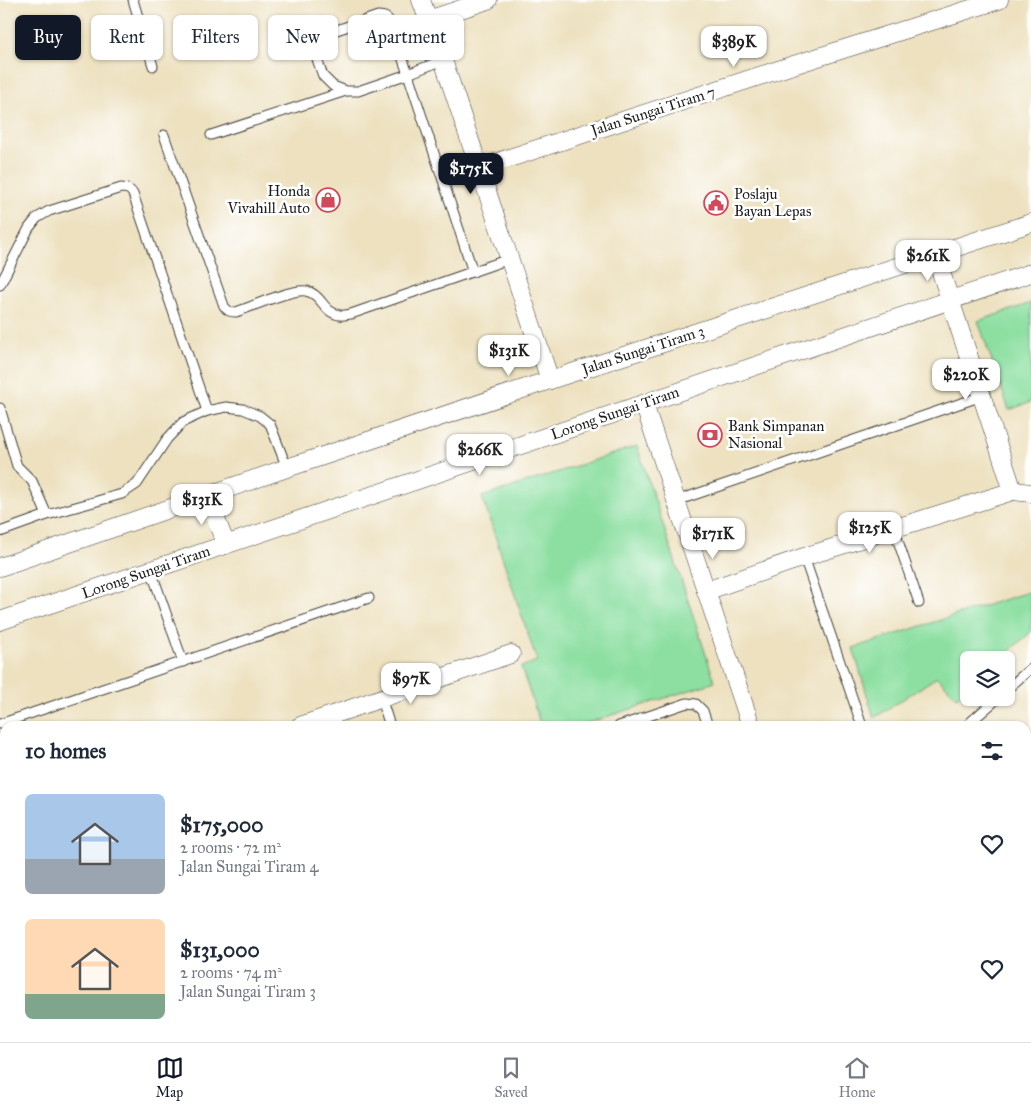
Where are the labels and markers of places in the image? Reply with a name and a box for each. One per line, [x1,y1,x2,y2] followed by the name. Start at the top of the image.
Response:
[699,26,769,68] pin: $389K
[436,152,506,195] pin: $175K
[226,182,311,217] place label: Honda Vivahill Auto
[734,185,811,220] place label: Poslaju Bayan Lepas
[315,187,341,213] shop icon: Honda Vivahill Auto
[703,190,729,216] public building icon: Poslaju Bayan Lepas
[893,240,963,282] pin: $261K
[474,334,544,377] pin: $131K
[931,358,1001,401] pin: $220K
[728,417,824,452] place label: Bank Simpanan Nasional
[697,422,723,448] bank icon: Bank Simpanan Nasional
[445,434,515,476] pin: $266K
[167,484,237,526] pin: $131K
[835,512,905,554] pin: $125K
[678,518,748,560] pin: $171K
[381,662,441,705] pin: $97K

